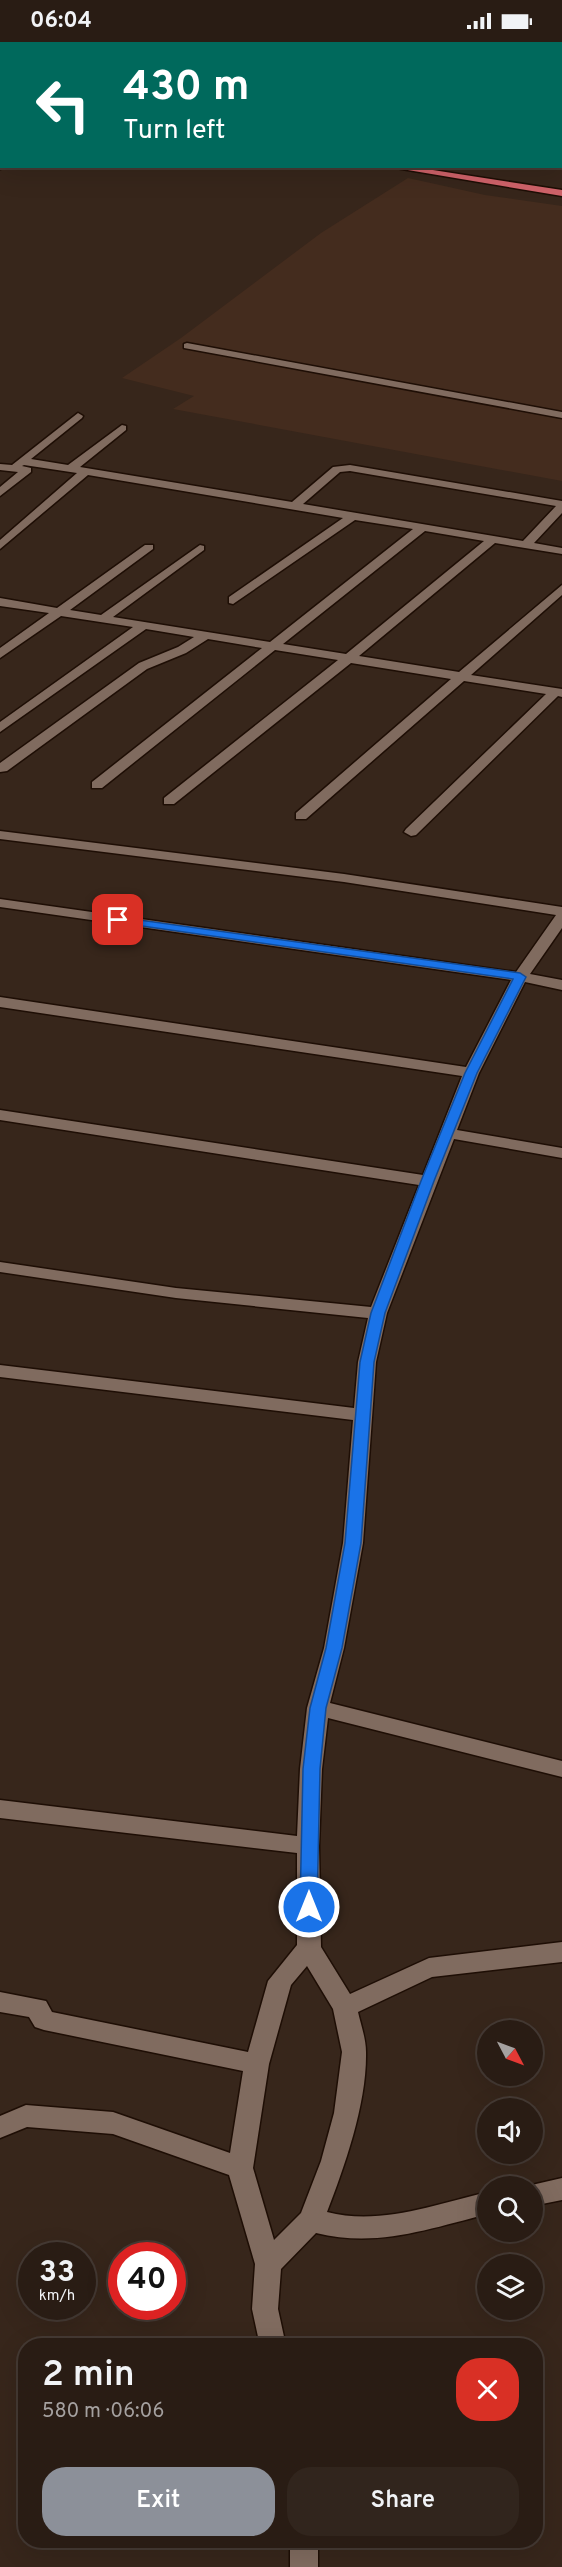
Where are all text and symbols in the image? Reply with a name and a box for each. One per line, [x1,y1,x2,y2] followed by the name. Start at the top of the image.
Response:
[30,8,92,35] text: 06:04
[123,62,249,115] text: 430 m
[24,66,102,144] icon: left
[123,114,225,148] text: Turn left
[92,894,143,945] pin
[101,903,134,936] icon: arrive
[277,1875,341,1939] position arrow
[477,2020,543,2086] north arrow
[477,2020,543,2320] map controls
[477,2098,543,2164] button: sound
[477,2176,543,2242] button: search
[108,2242,186,2320] speed limit sign: 40
[477,2254,543,2320] button: layers
[39,2255,75,2292] text: 33
[39,2287,75,2306] text: km/h
[42,2353,135,2399] text: 2 min
[456,2358,519,2421] button: close
[42,2399,164,2425] text: 580 m · 06:06
[42,2467,275,2536] button: Exit
[287,2467,519,2536] button: Share

